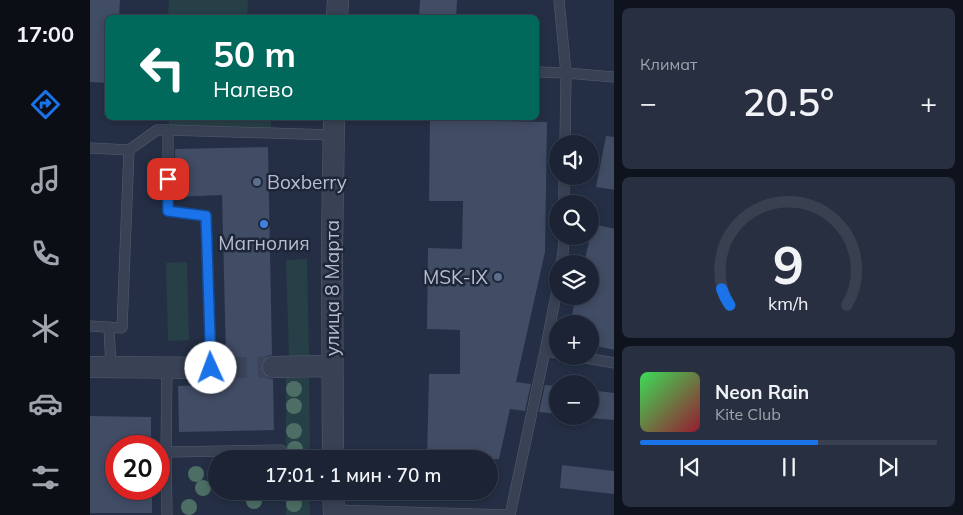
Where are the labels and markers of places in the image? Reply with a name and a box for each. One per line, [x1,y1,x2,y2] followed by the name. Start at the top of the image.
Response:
[147,158,189,200] pin
[267,170,347,194] place label: Boxberry
[251,176,263,188] marker: Boxberry
[258,218,270,230] marker: Магнолия
[218,231,310,255] place label: Магнолия
[423,265,489,289] place label: MSK-IX
[492,271,504,283] marker: MSK-IX

